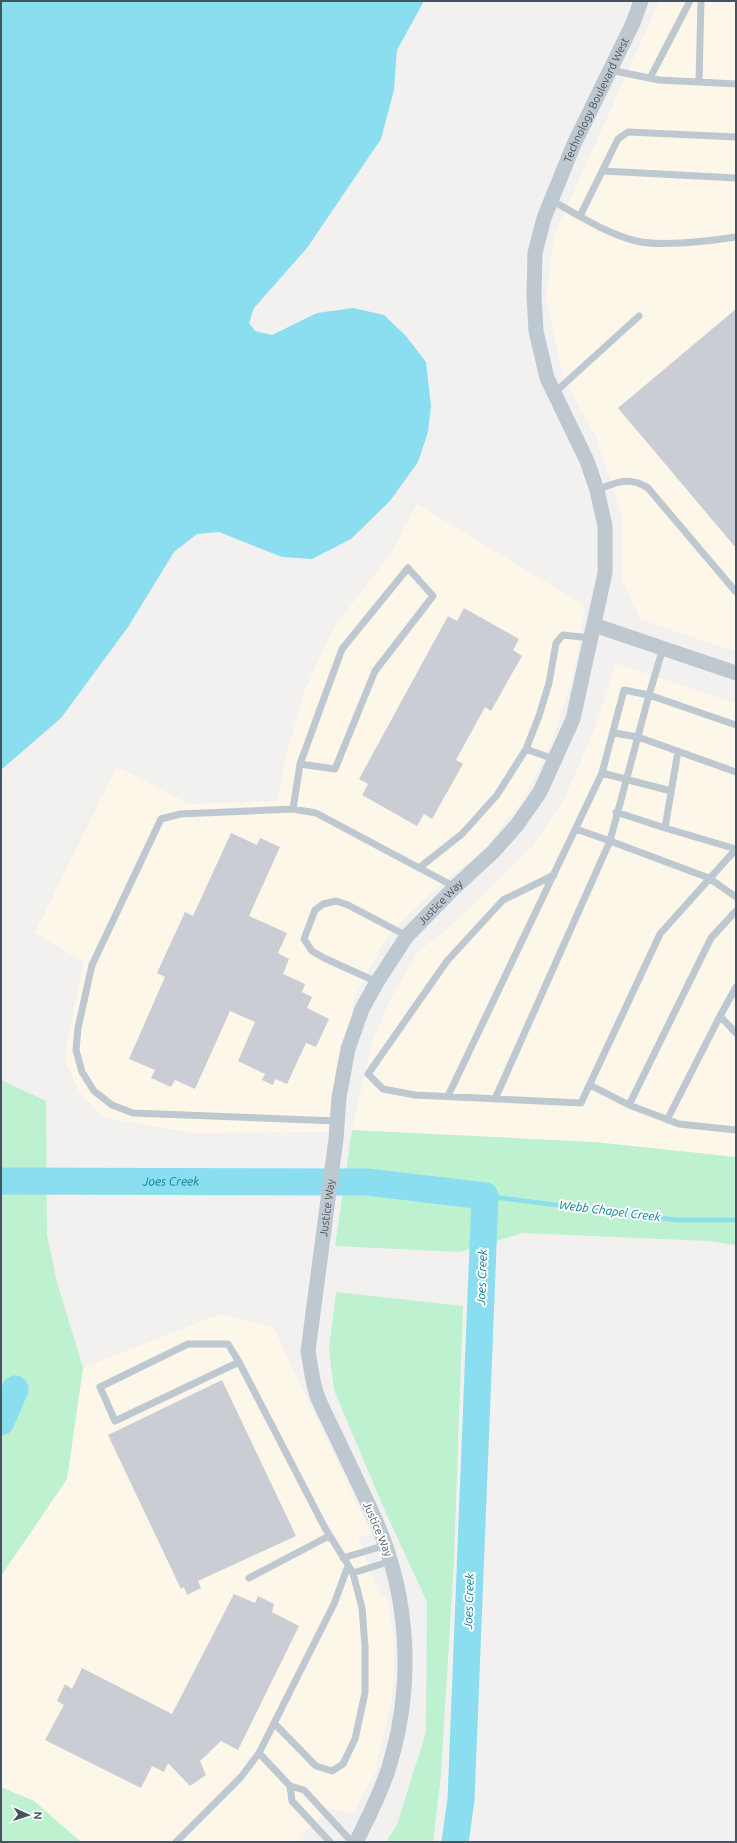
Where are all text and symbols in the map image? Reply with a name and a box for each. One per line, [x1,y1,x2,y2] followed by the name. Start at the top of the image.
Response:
[561,35,631,164] street label: Technology Boulevard West
[416,877,465,927] street label: Justice Way
[142,1174,200,1188] water label: Joes Creek
[317,1178,337,1238] street label: Justice Way
[559,1198,662,1223] water label: Webb Chapel Creek
[474,1248,489,1306] water label: Joes Creek
[361,1500,395,1559] street label: Justice Way
[461,1572,476,1630] water label: Joes Creek
[8,1795,48,1835] north arrow
[32,1811,44,1820] text: N

